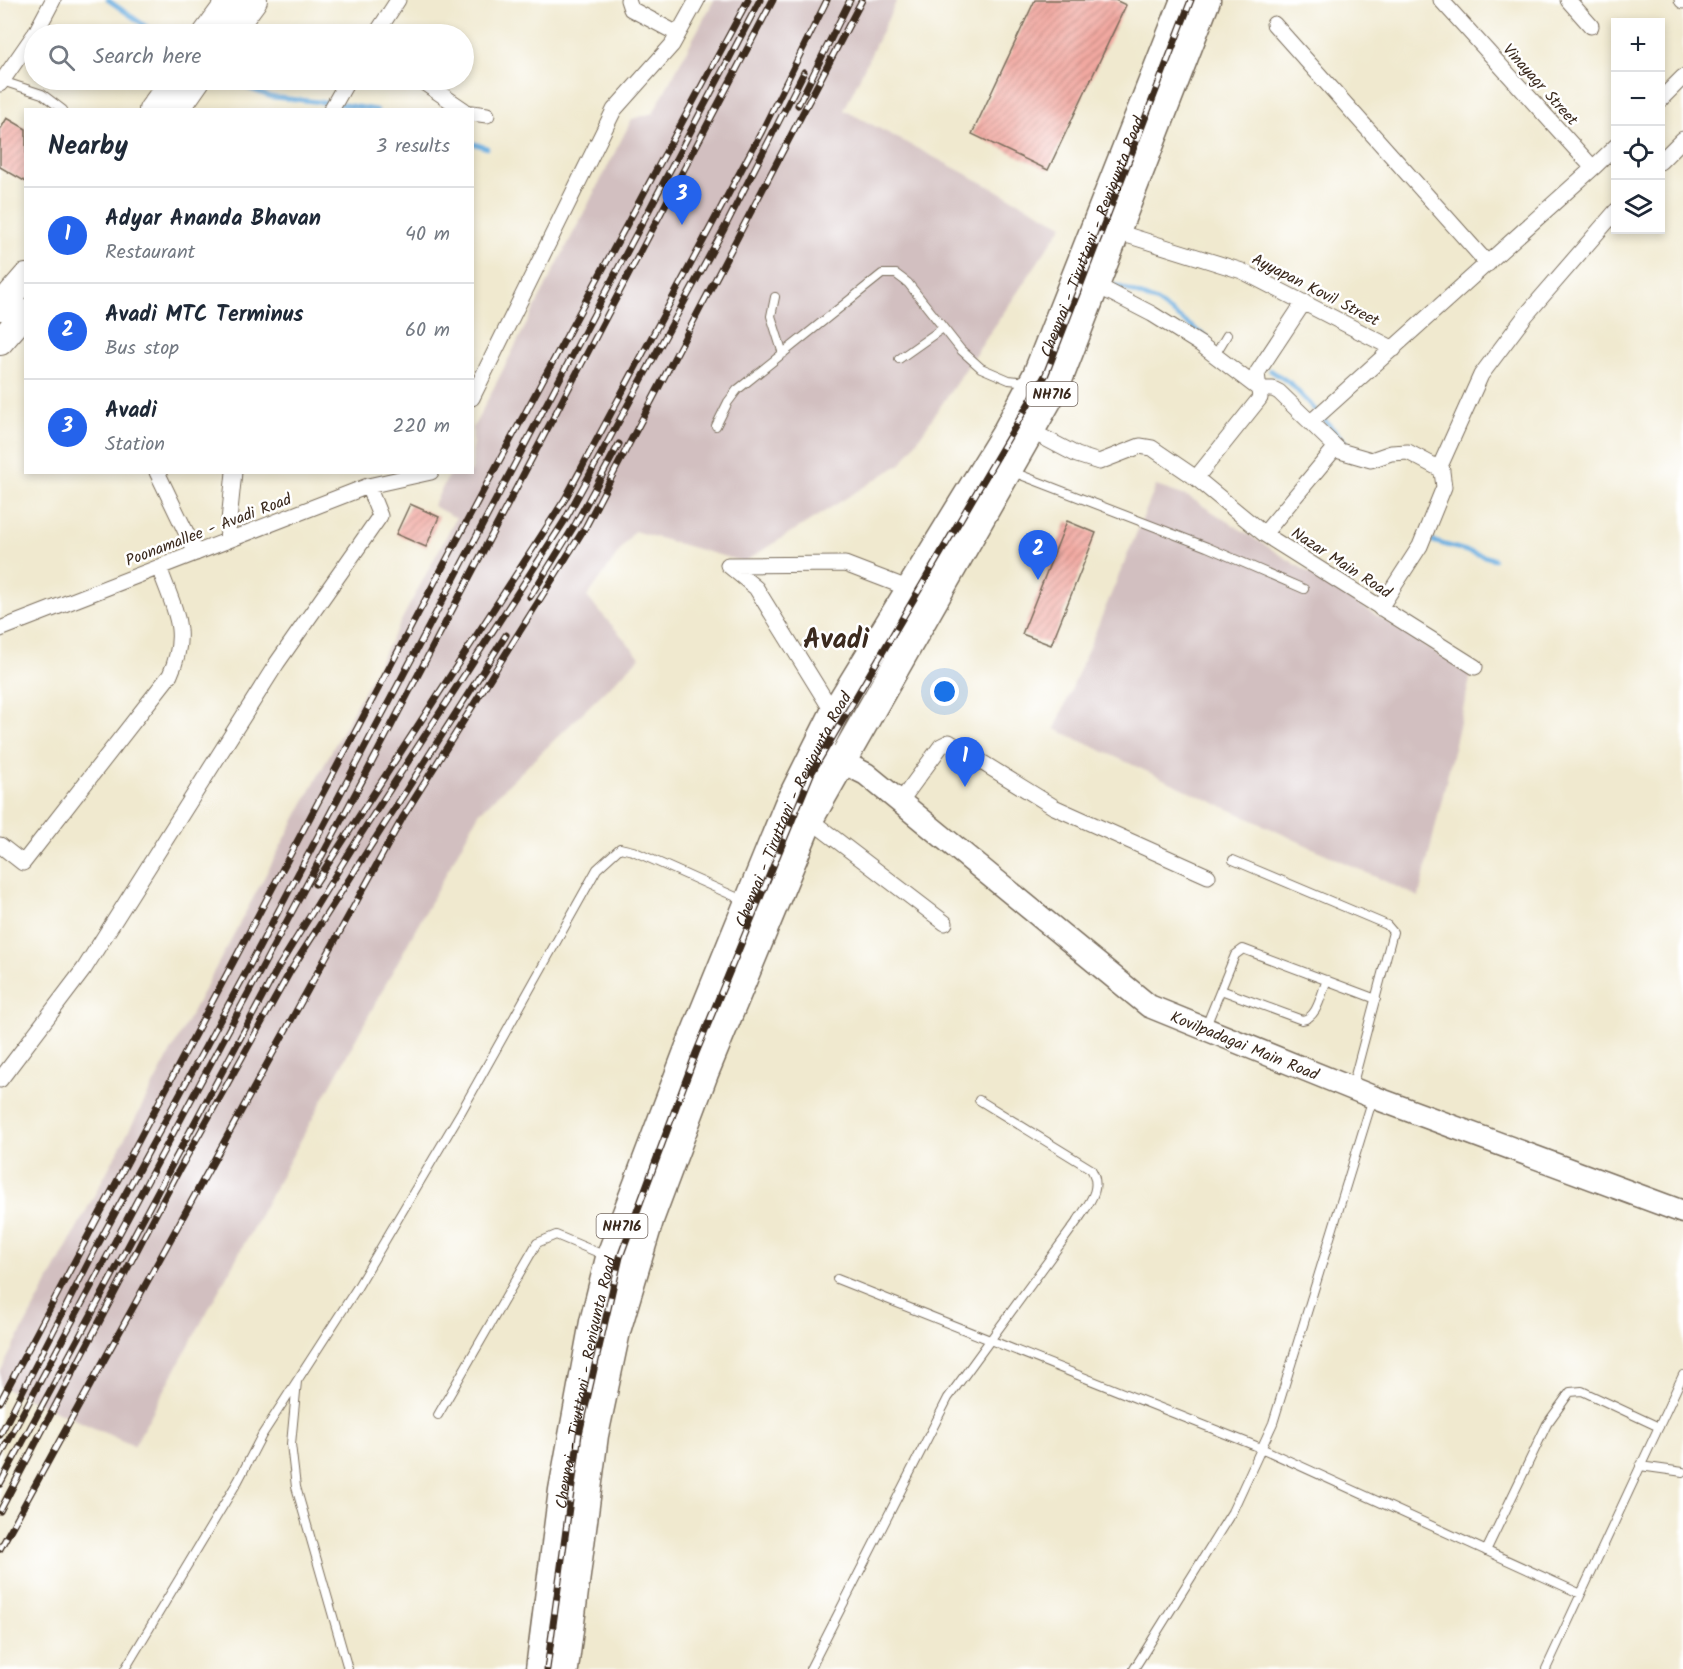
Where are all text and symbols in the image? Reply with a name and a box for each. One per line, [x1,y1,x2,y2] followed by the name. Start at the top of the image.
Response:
[1611,18,1665,234] map controls
[1611,18,1665,72] button: +
[24,24,474,90] search box
[1496,38,1584,132] street label: Vinayagr Street
[93,40,201,75] text: Search here
[45,41,78,74] icon: search
[1611,72,1665,126] button: −
[1034,112,1152,361] street label: Chennai - Tiruttani - Renigunta Road
[48,126,128,168] text: Nearby
[1611,126,1665,180] button: locate
[376,131,450,163] text: 3 results
[662,176,702,225] pin: 3
[1611,180,1665,234] button: layers
[105,202,321,237] text: Adyar Ananda Bhavan
[64,219,71,251] text: 1
[405,219,450,251] text: 40 m
[105,237,195,269] text: Restaurant
[1247,247,1384,334] street label: Ayyapan Kovil Street
[105,298,304,333] text: Avadi MTC Terminus
[62,315,73,347] text: 2
[405,315,450,347] text: 60 m
[105,333,179,365] text: Bus stop
[1026,382,1078,406] road number: NH716
[105,394,157,429] text: Avadi
[62,411,73,443] text: 3
[393,411,450,443] text: 220 m
[105,429,165,461] text: Station
[122,487,296,574] street label: Poonamallee - Avadi Road
[1286,521,1397,606] street label: Nazar Main Road
[1018,530,1058,580] pin: 2
[803,618,870,663] district label: Avadi
[930,677,959,706] your location
[729,687,859,931] street label: Chennai - Tiruttani - Renigunta Road
[946,738,984,787] pin: 1
[1166,1005,1323,1088] street label: Kovilpadagai Main Road
[596,1214,648,1238] road number: NH716
[550,1253,624,1511] street label: Chennai - Tiruttani - Renigunta Road

